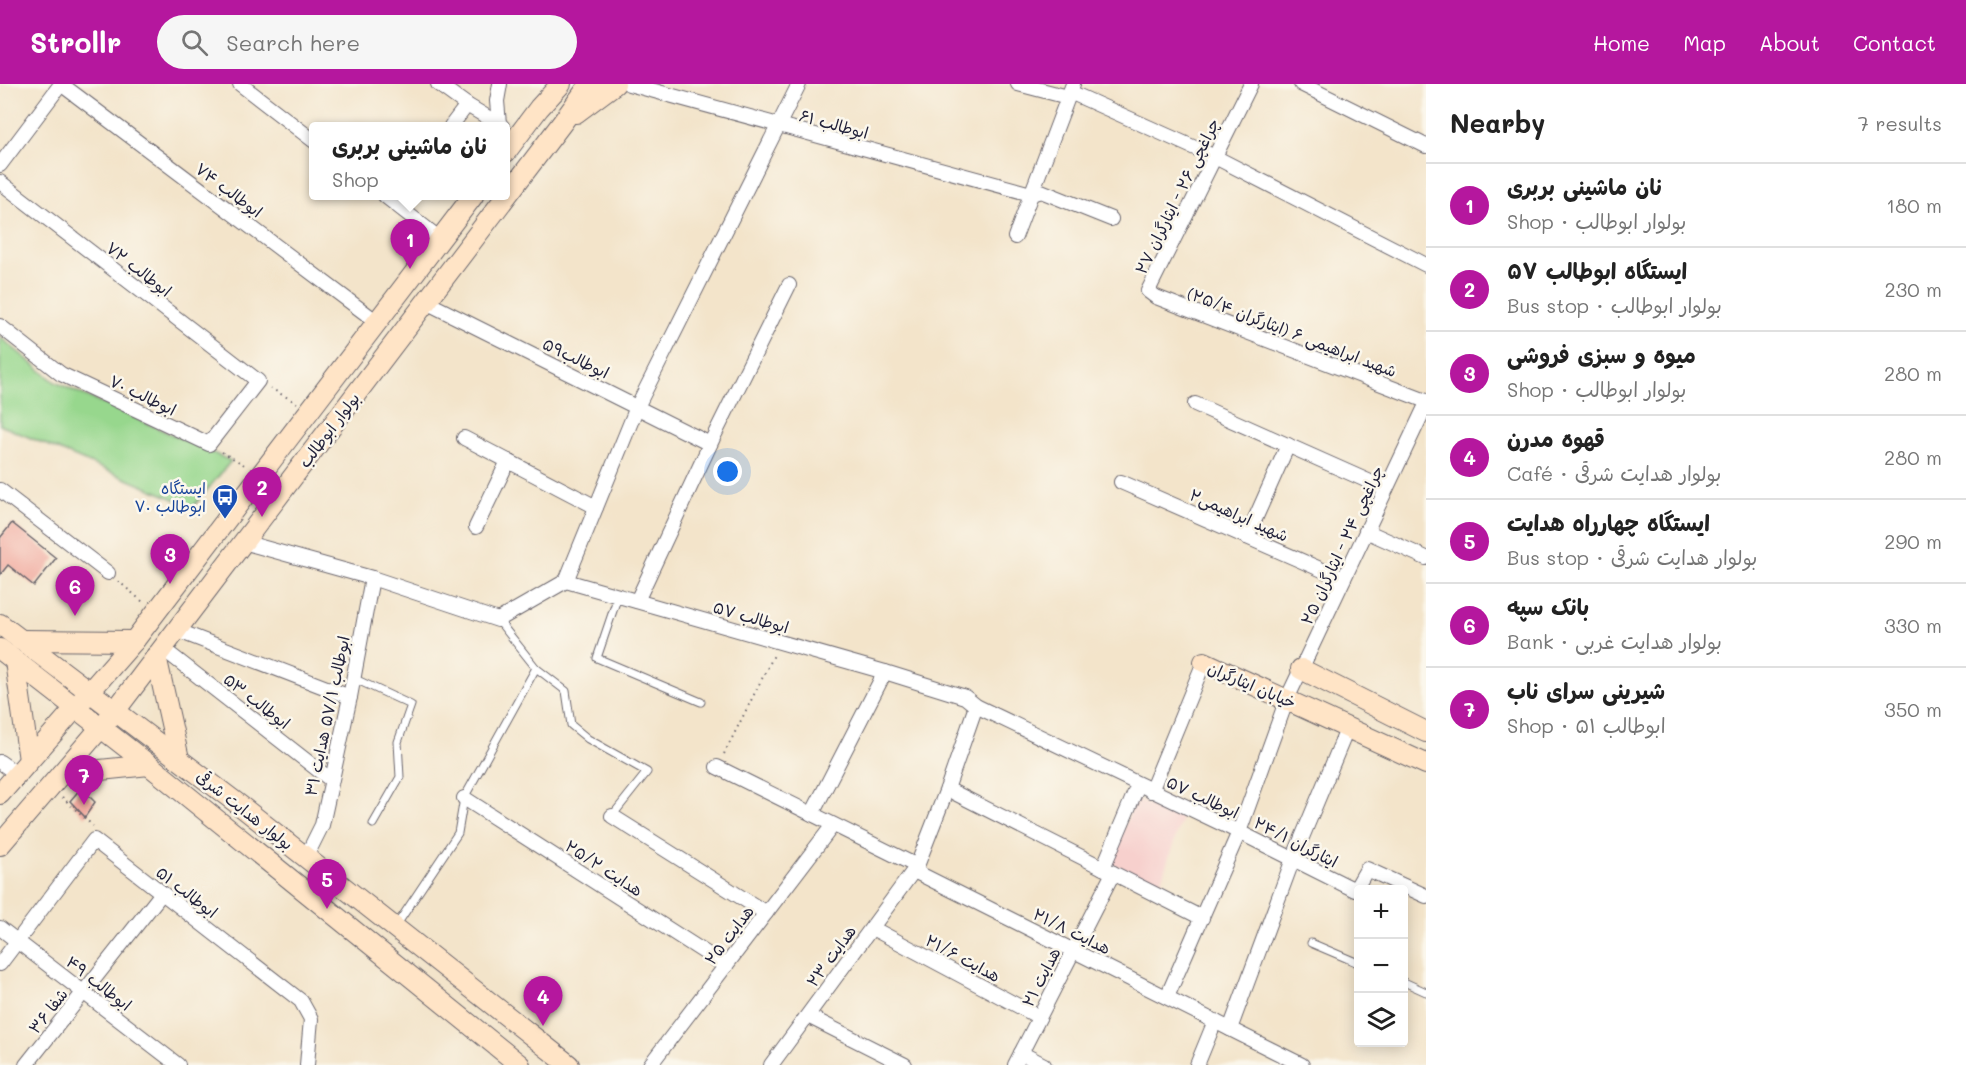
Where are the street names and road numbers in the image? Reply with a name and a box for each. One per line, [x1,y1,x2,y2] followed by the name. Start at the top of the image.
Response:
[797,104,871,144] street label: ابوطالب ۶۱
[1130,114,1224,278] street label: چراغچی ۲۶ - ایثارگران ۲۷
[191,158,267,222] street label: ابوطالب ۷۴
[102,236,176,302] street label: ابوطالب ۷۲
[1184,282,1400,382] street label: شهید ابراهیمی ۶ (ایثارگران ۲۵/۴)
[539,332,613,384] street label: ابوطالب۵۹
[106,369,180,421] street label: ابوطالب ۷۰
[293,388,365,472] street label: بولوار ابوطالب
[1295,462,1389,628] street label: چراغچی ۲۴ - ایثارگران ۲۵
[1186,483,1292,547] street label: شهید ابراهیمی۲
[711,596,791,638] street label: ابوطالب ۵۷
[299,634,355,798] street label: ابوطالب ۵۷/۱ هدایت ۳۱
[1205,657,1300,713] street label: خیابان ایثارگران
[219,668,295,734] street label: ابوطالب ۵۳
[192,765,298,855] street label: بولوار هدایت شرقی
[1163,771,1243,823] street label: ابوطالب ۵۷
[1251,811,1342,872] street label: ایثارگران ۲۴/۱
[562,835,647,900] street label: هدایت ۲۵/۲
[152,861,222,923] street label: ابوطالب ۵۱
[699,901,758,969] street label: هدایت ۲۵
[1030,903,1114,958] street label: هدایت ۲۱/۸
[801,921,860,991] street label: هدایت ۲۳
[922,929,1004,986] street label: هدایت ۲۱/۶
[1017,944,1064,1010] street label: هدایت ۲۱
[62,950,136,1016] street label: ابوطالب ۴۹
[23,984,72,1037] street label: شفا ۳۶

